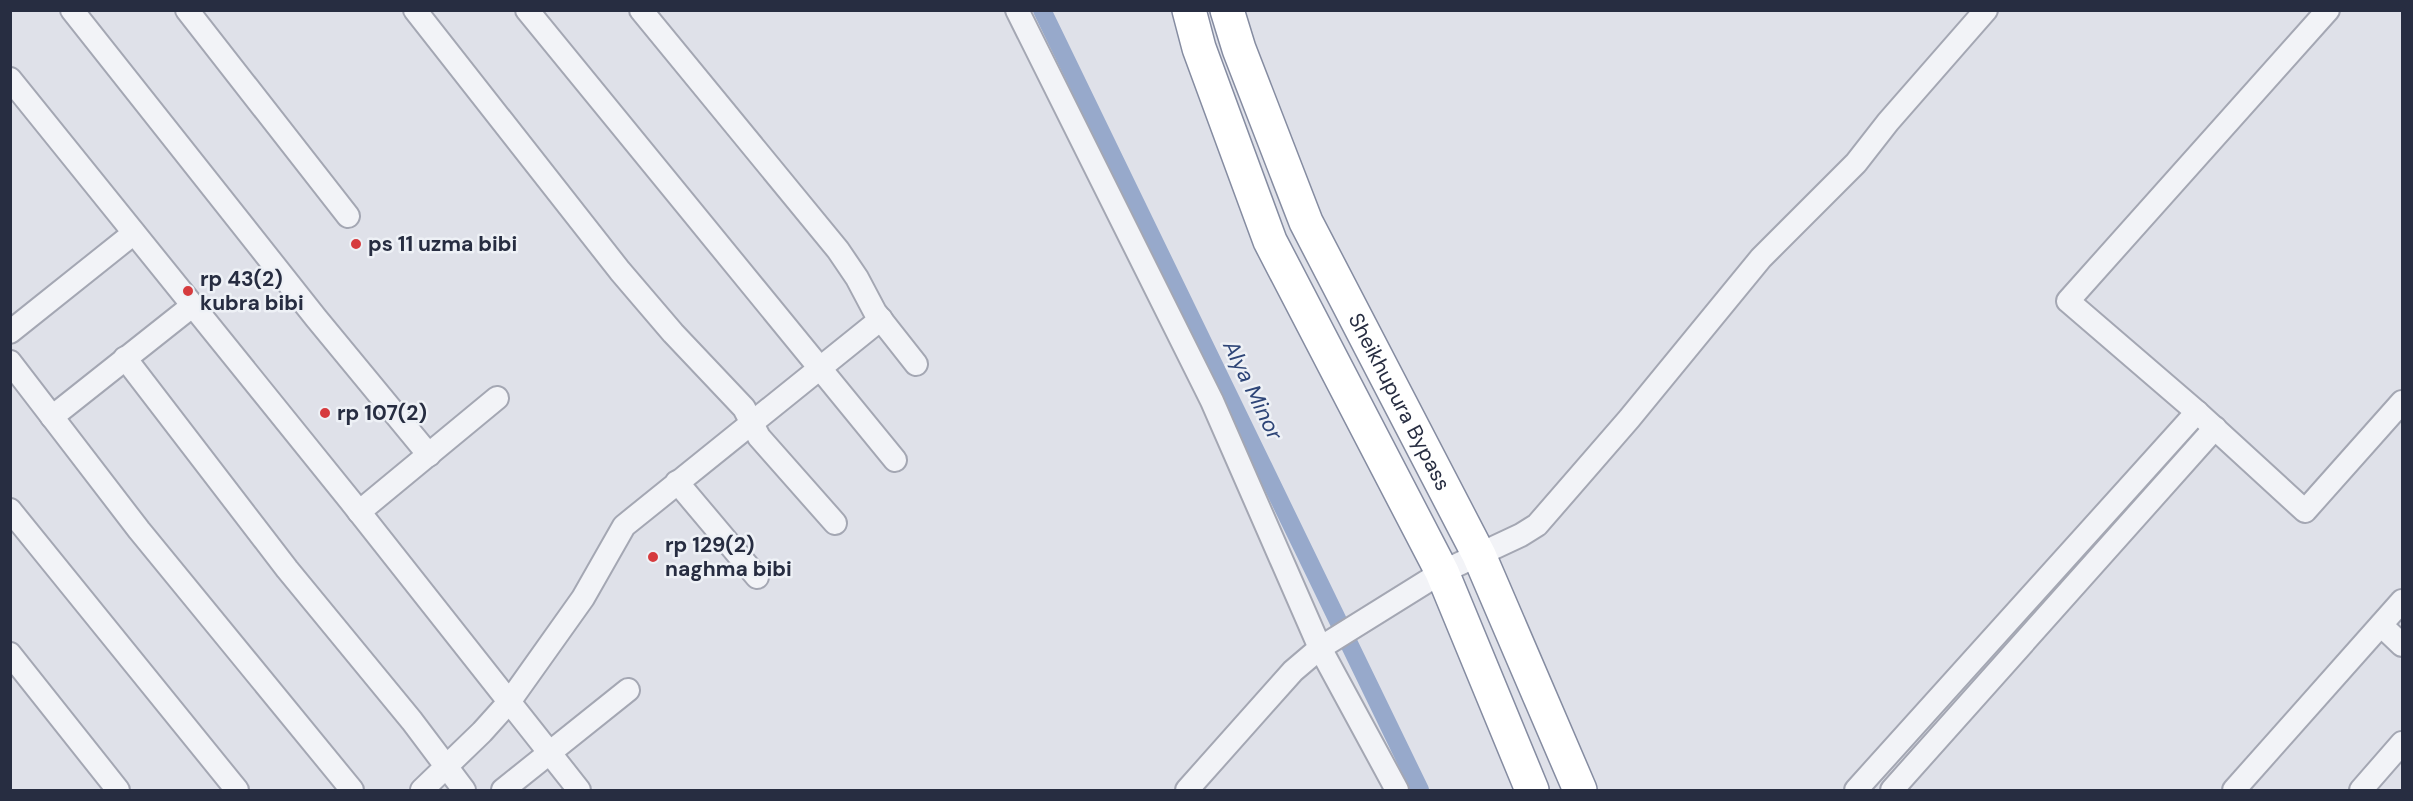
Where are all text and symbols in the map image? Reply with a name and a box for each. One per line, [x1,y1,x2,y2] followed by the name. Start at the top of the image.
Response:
[368,230,517,258] place label: ps 11 uzma bibi
[349,237,363,251] marker: ps 11 uzma bibi
[200,265,304,317] place label: rp 43(2) kubra bibi
[181,284,195,298] marker: rp 43(2) kubra bibi
[1342,308,1457,495] street label: Sheikhupura Bypass
[1216,334,1290,445] water label: Alya Minor
[337,399,427,427] place label: rp 107(2)
[318,406,332,420] marker: rp 107(2)
[665,531,792,583] place label: rp 129(2) naghma bibi
[646,550,660,564] marker: rp 129(2) naghma bibi

